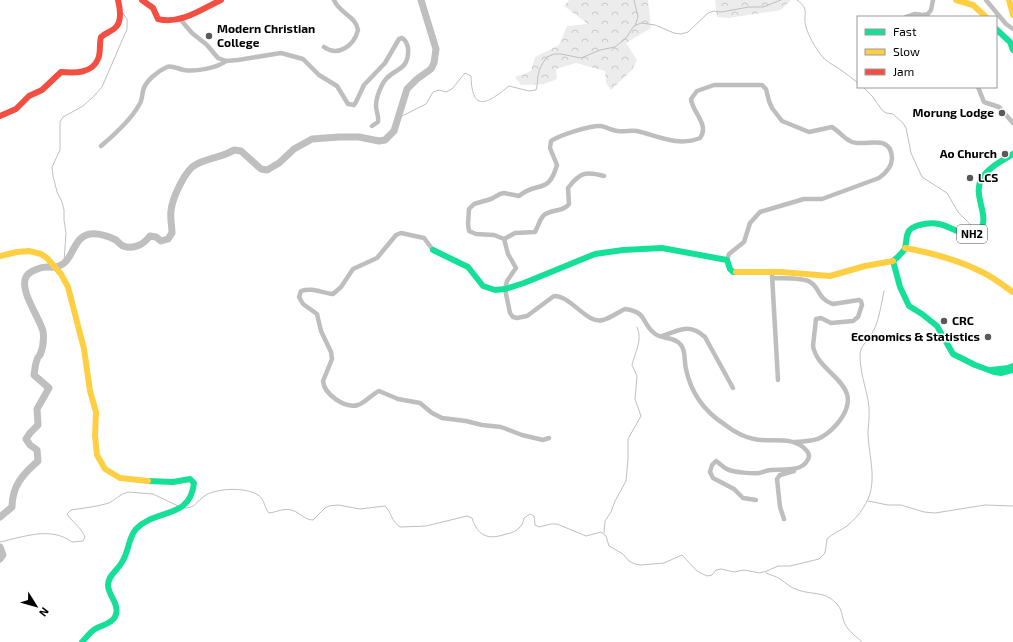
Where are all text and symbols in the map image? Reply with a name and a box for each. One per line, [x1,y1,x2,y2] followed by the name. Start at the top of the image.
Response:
[857,16,997,88] legend
[217,21,315,49] place label: Modern Christian College
[893,24,917,38] text: Fast
[204,31,214,41] marker: Modern Christian College
[893,44,920,58] text: Slow
[893,64,914,78] text: Jam
[913,105,994,119] place label: Morung Lodge
[997,108,1007,118] marker: Morung Lodge
[940,146,997,160] place label: Ao Church
[1000,149,1010,159] marker: Ao Church
[978,170,998,184] place label: LCS
[965,173,975,183] marker: LCS
[957,225,987,243] road number: NH2
[952,313,974,327] place label: CRC
[939,316,949,326] marker: CRC
[851,329,980,343] place label: Economics & Statistics
[983,332,993,342] marker: Economics & Statistics
[16,586,56,626] north arrow
[37,605,52,619] text: N

